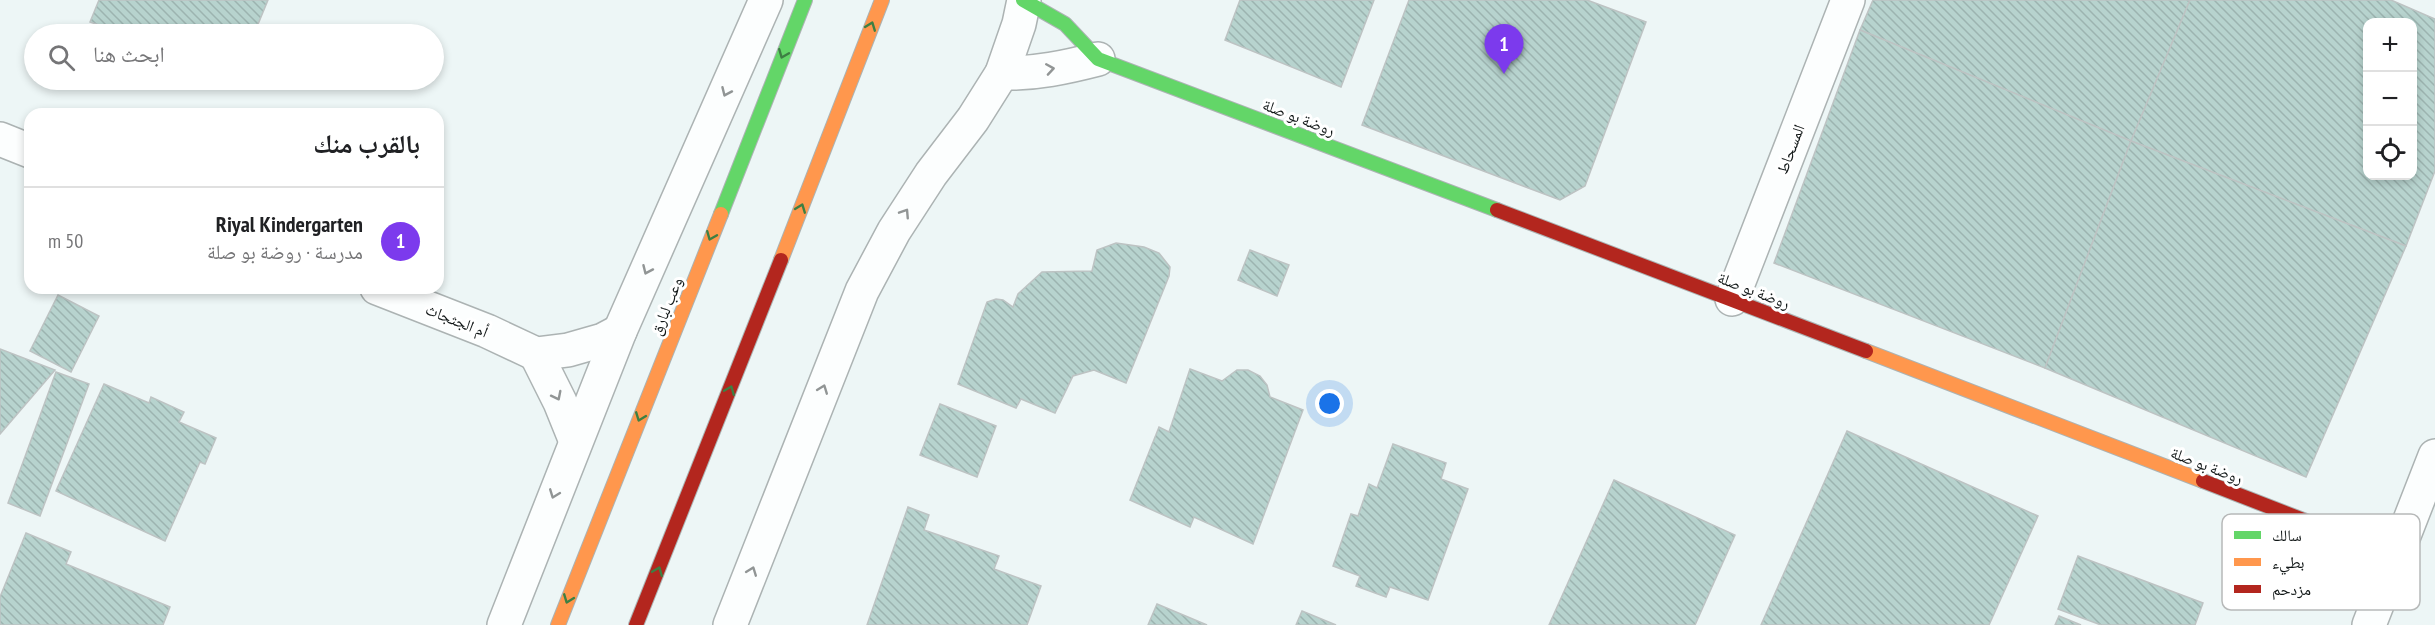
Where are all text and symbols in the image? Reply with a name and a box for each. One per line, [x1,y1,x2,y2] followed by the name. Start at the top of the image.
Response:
[2363,18,2417,180] map controls
[2363,18,2417,72] button: +
[864,21,876,32] one-way arrow
[24,24,444,90] search box
[1484,25,1524,74] pin: 1
[93,40,165,68] text: ابحث هنا
[45,41,78,74] icon: search
[778,48,790,59] one-way arrow
[1045,63,1055,76] one-way arrow
[2363,72,2417,126] button: −
[721,86,733,97] one-way arrow
[1260,94,1338,140] street label: روضة بو صلة
[1771,121,1809,177] street label: المسحاط
[2363,126,2417,180] button: locate
[313,127,420,160] text: بالقرب منك
[794,203,806,214] one-way arrow
[898,209,910,219] one-way arrow
[216,210,363,238] text: Riyal Kindergarten
[48,228,83,254] text: 50 m
[396,228,405,254] text: 1
[706,230,719,241] one-way arrow
[207,239,363,265] text: مدرسة · روضة بو صلة
[642,264,654,275] one-way arrow
[1715,267,1793,313] street label: روضة بو صلة
[645,274,688,338] street label: وعب لبارق
[422,298,491,343] street label: أم الجثجاث
[816,384,828,395] one-way arrow
[723,385,735,396] one-way arrow
[1315,389,1344,418] your location
[550,390,561,401] one-way arrow
[635,411,647,422] one-way arrow
[2168,442,2246,488] street label: روضة بو صلة
[549,488,562,499] one-way arrow
[2222,514,2420,610] legend
[2272,525,2302,545] text: سالك
[2272,552,2304,575] text: بطيء
[650,566,663,577] one-way arrow
[745,566,757,577] one-way arrow
[2272,579,2311,600] text: مزدحم
[563,592,575,603] one-way arrow

